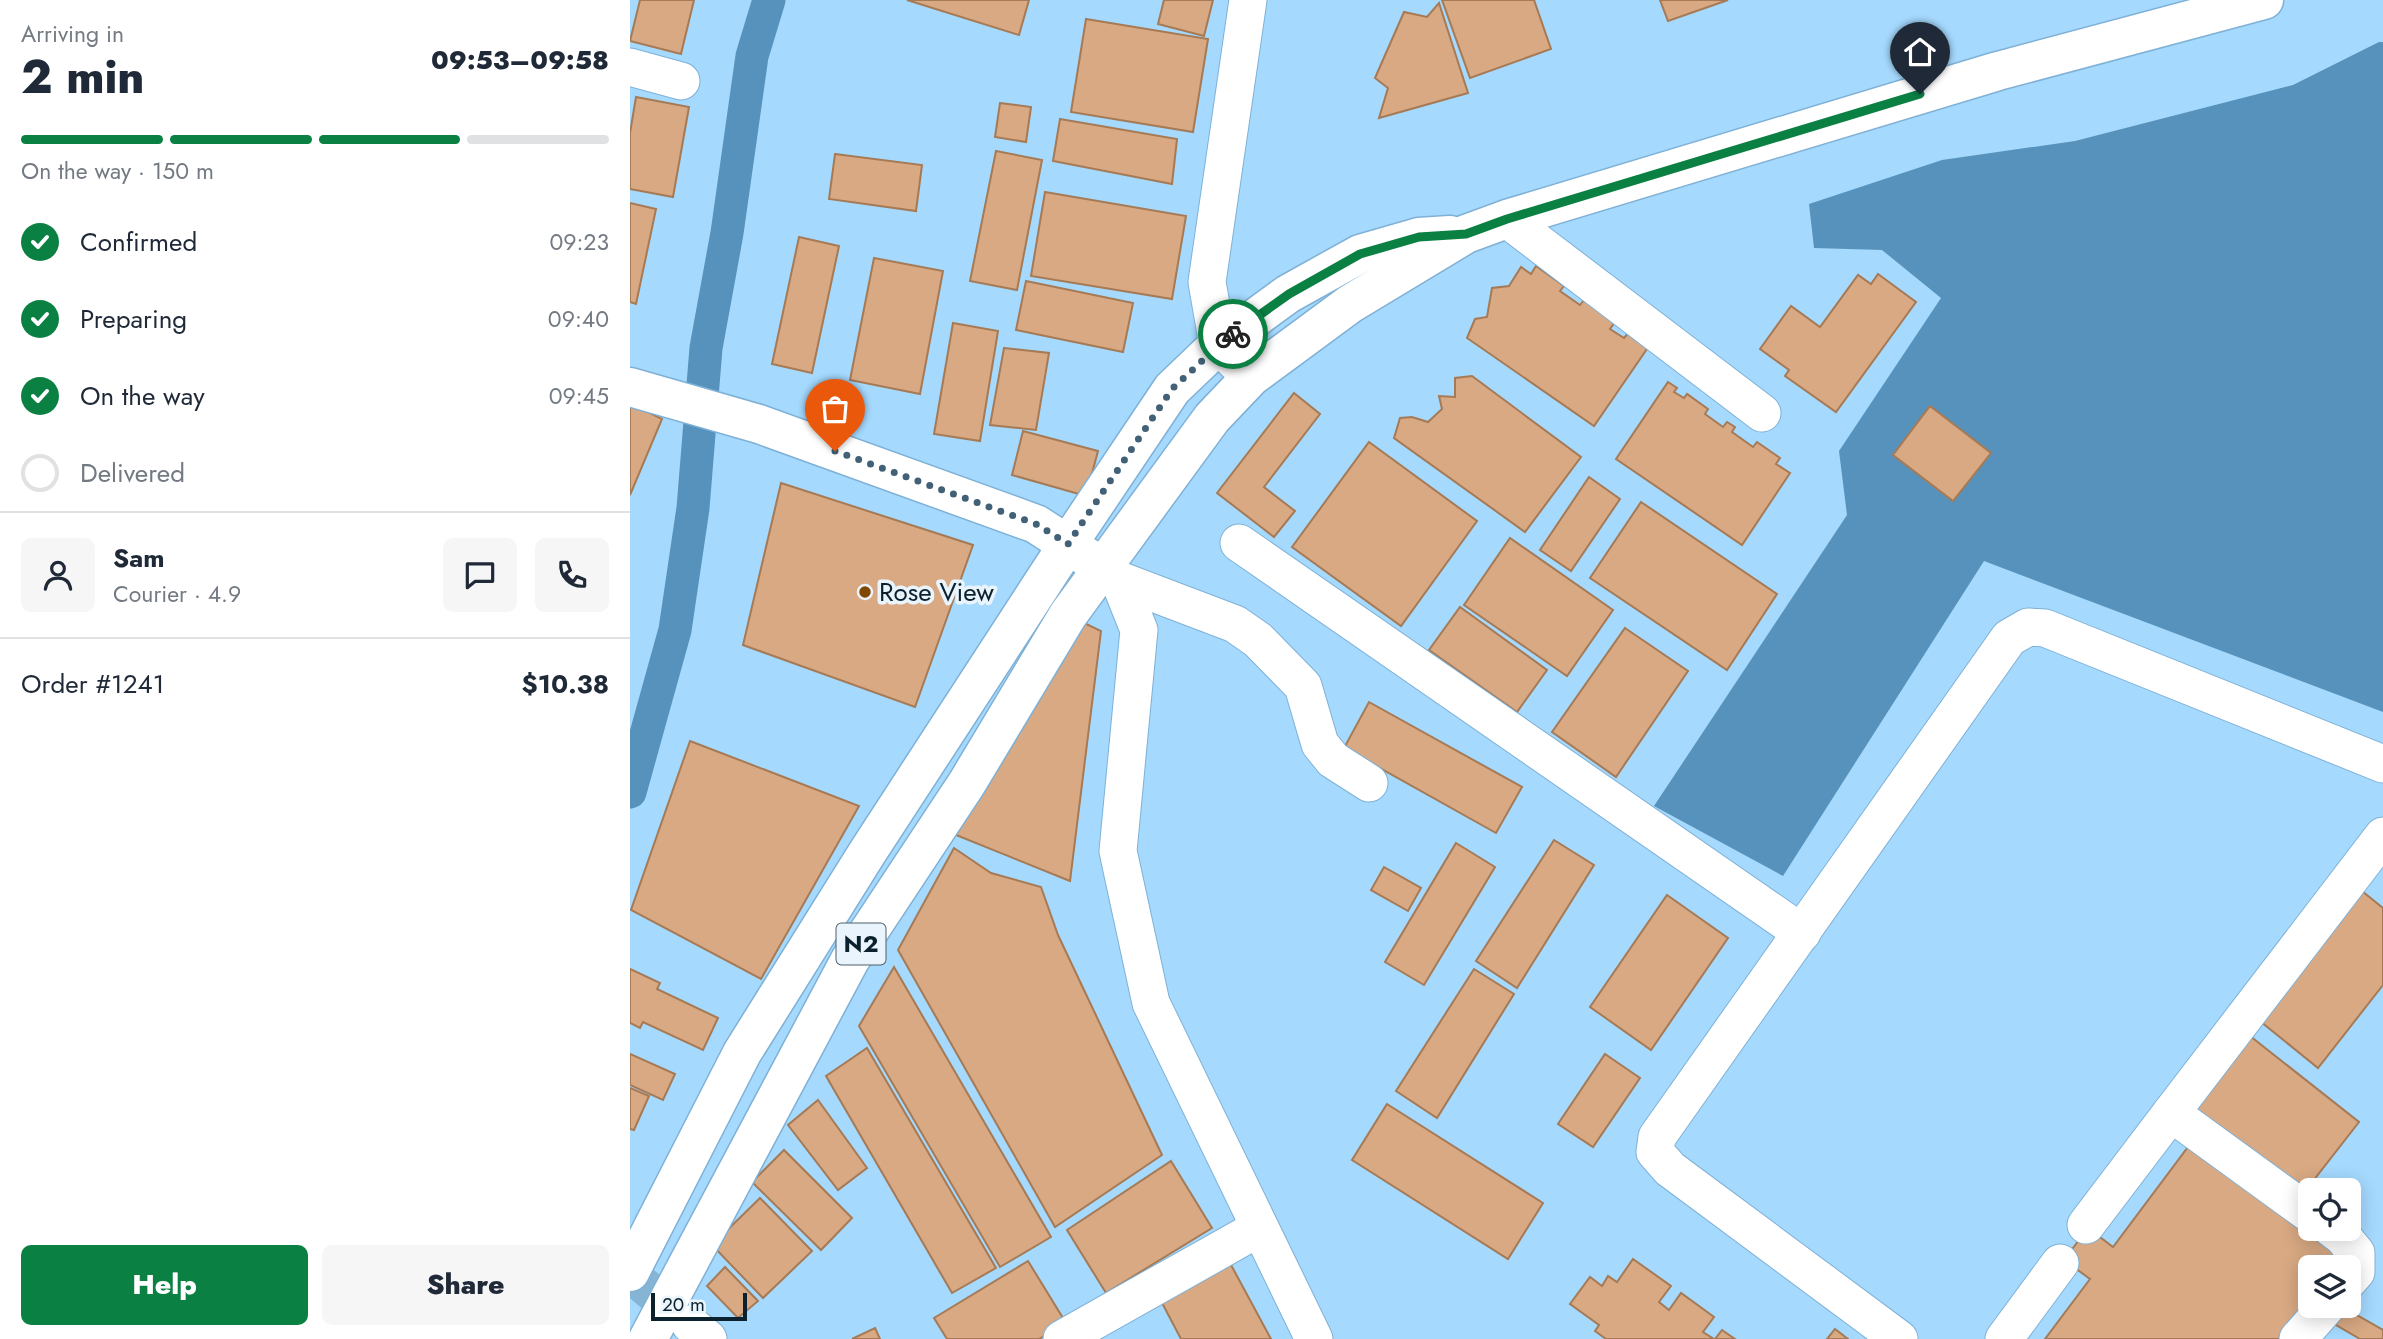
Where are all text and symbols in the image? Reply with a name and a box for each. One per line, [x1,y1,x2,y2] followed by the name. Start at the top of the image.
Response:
[21,17,124,51] text: Arriving in
[1890,22,1950,94] pin
[1901,33,1939,71] icon: home
[431,41,609,79] text: 09:53–09:58
[21,44,145,110] text: 2 min
[21,154,214,188] text: On the way · 150 m
[21,223,59,261] icon: check
[80,223,197,261] text: Confirmed
[549,225,609,259] text: 09:23
[1198,299,1268,369] courier
[21,300,59,338] icon: check
[80,300,187,338] text: Preparing
[548,302,609,336] text: 09:40
[1214,315,1252,353] icon: bike
[21,377,59,415] icon: check
[80,377,205,415] text: On the way
[549,379,609,413] text: 09:45
[805,379,865,451] pin
[816,390,854,428] icon: bag
[80,454,185,492] text: Delivered
[21,538,95,612] button: person
[443,538,517,612] button: chat
[535,538,609,612] button: phone
[113,539,165,577] text: Sam
[879,573,994,611] place label: Rose View
[113,577,241,611] text: Courier · 4.9
[857,584,873,600] marker: Rose View
[21,665,164,703] text: Order #1241
[522,665,609,703] text: $10.38
[836,924,886,964] road number: N2
[2298,1178,2361,1318] map controls
[2298,1178,2361,1241] button: locate
[21,1245,308,1325] button: Help
[322,1245,609,1325] button: Share
[2298,1255,2361,1318] button: layers
[651,1290,747,1322] scale bar
[662,1291,705,1318] text: 20 m

